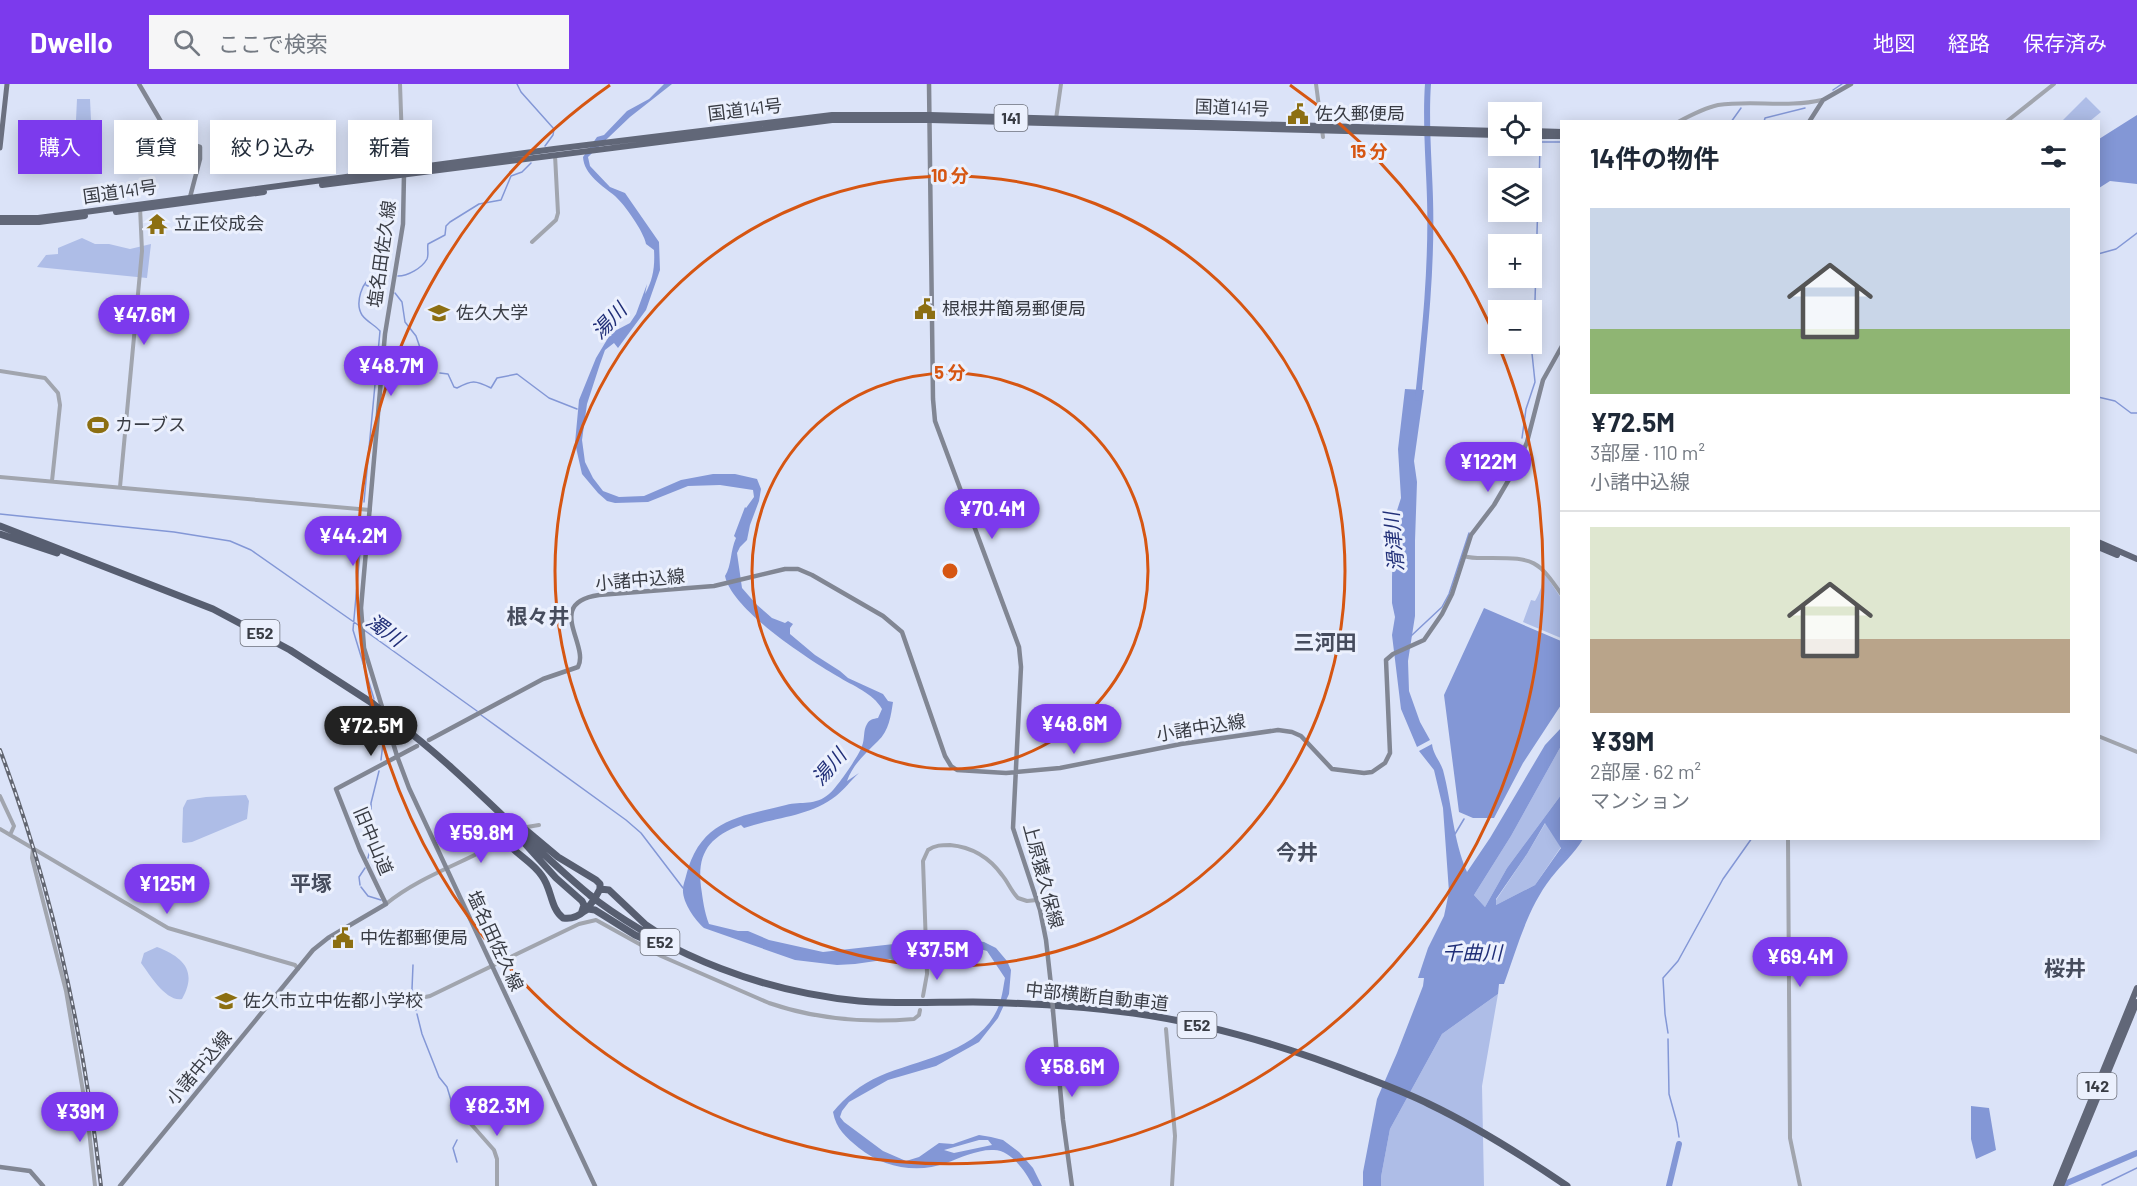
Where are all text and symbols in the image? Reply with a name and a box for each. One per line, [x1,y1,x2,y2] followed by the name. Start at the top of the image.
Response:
[149,15,569,69] search box
[30,25,113,59] text: Dwello
[170,26,203,59] icon: search
[218,30,328,56] text: ここで検索
[1873,30,1915,55] text: 地図
[1948,30,1990,55] text: 経路
[2023,30,2107,55] text: 保存済み
[706,94,783,124] street label: 国道141号
[1194,95,1270,119] street label: 国道141号
[1286,102,1310,126] public building icon: 佐久郵便局
[1315,102,1405,124] place label: 佐久郵便局
[1488,102,1542,354] map controls
[1488,102,1542,156] button: locate
[994,105,1028,131] road number: 141
[18,120,102,174] chip: 購入
[114,120,198,174] chip: 賃貸
[210,120,336,174] chip: 絞り込み
[348,120,432,174] chip: 新着
[1350,140,1388,162] text: 15 分
[2037,140,2070,173] icon: filters
[1590,142,1719,173] text: 14件の物件
[931,164,969,186] text: 10 分
[1488,168,1542,222] button: layers
[81,175,158,207] street label: 国道141号
[363,199,399,309] street label: 塩名田佐久線
[145,212,169,236] temple icon: 立正佼成会
[174,212,264,234] place label: 立正佼成会
[1488,234,1542,288] button: +
[1776,247,1884,355] icon: home
[95,295,193,346] pin: ¥47.6M
[586,296,632,343] water label: 湯川
[913,297,937,321] public building icon: 根根井簡易郵便局
[942,297,1086,319] place label: 根根井簡易郵便局
[1488,300,1542,354] button: −
[427,301,451,325] school or university icon: 佐久大学
[456,301,528,323] place label: 佐久大学
[112,302,176,326] text: ¥47.6M
[342,346,440,397] pin: ¥48.7M
[358,353,424,377] text: ¥48.7M
[934,361,966,383] text: 5 分
[1590,406,1675,437] text: ¥72.5M
[86,413,110,437] sports icon: カーブス
[115,413,186,435] place label: カーブス
[1590,440,1705,464] text: 3部屋 · 110 m²
[1446,442,1530,493] pin: ¥122M
[1459,449,1517,473] text: ¥122M
[1590,469,1690,493] text: 小諸中込線
[943,489,1041,540] pin: ¥70.4M
[959,496,1025,520] text: ¥70.4M
[1378,509,1408,573] water label: 滑津川
[304,516,402,567] pin: ¥44.2M
[319,523,387,547] text: ¥44.2M
[940,561,960,581] centre of rings
[594,564,686,594] street label: 小諸中込線
[1776,566,1884,674] icon: home
[507,603,570,628] district label: 根々井
[362,608,410,652] water label: 濁川
[240,620,280,646] road number: E52
[1294,629,1357,654] district label: 三河田
[1025,704,1123,755] pin: ¥48.6M
[322,706,420,757] pin: ¥72.5M
[1155,709,1247,745] street label: 小諸中込線
[1040,711,1108,735] text: ¥48.6M
[338,713,404,737] text: ¥72.5M
[1590,725,1654,756] text: ¥39M
[806,742,852,789] water label: 湯川
[1590,759,1701,783] text: 2部屋 · 62 m²
[1590,788,1690,812] text: マンション
[350,803,398,878] street label: 旧中山道
[432,813,530,864] pin: ¥59.8M
[448,820,514,844] text: ¥59.8M
[1019,821,1069,931] street label: 上原猿久保線
[1276,839,1318,864] district label: 今井
[125,864,209,915] pin: ¥125M
[290,870,332,895] district label: 平塚
[138,871,196,895] text: ¥125M
[463,887,529,994] street label: 塩名田佐久線
[331,926,355,950] public building icon: 中佐都郵便局
[360,926,468,948] place label: 中佐都郵便局
[640,929,680,955] road number: E52
[888,930,986,981] pin: ¥37.5M
[905,937,969,961] text: ¥37.5M
[1751,937,1849,988] pin: ¥69.4M
[1442,940,1504,964] water label: 千曲川
[1767,944,1833,968] text: ¥69.4M
[2044,955,2086,980] district label: 桜井
[1024,978,1170,1014] street label: 中部横断自動車道
[214,989,238,1013] school or university icon: 佐久市立中佐都小学校
[243,989,423,1011] place label: 佐久市立中佐都小学校
[1178,1012,1216,1038] road number: E52
[161,1026,236,1109] street label: 小諸中込線
[1023,1047,1121,1098] pin: ¥58.6M
[1039,1054,1105,1078] text: ¥58.6M
[2078,1073,2116,1099] road number: 142
[448,1086,546,1137] pin: ¥82.3M
[44,1092,116,1143] pin: ¥39M
[464,1093,530,1117] text: ¥82.3M
[55,1099,105,1123] text: ¥39M

